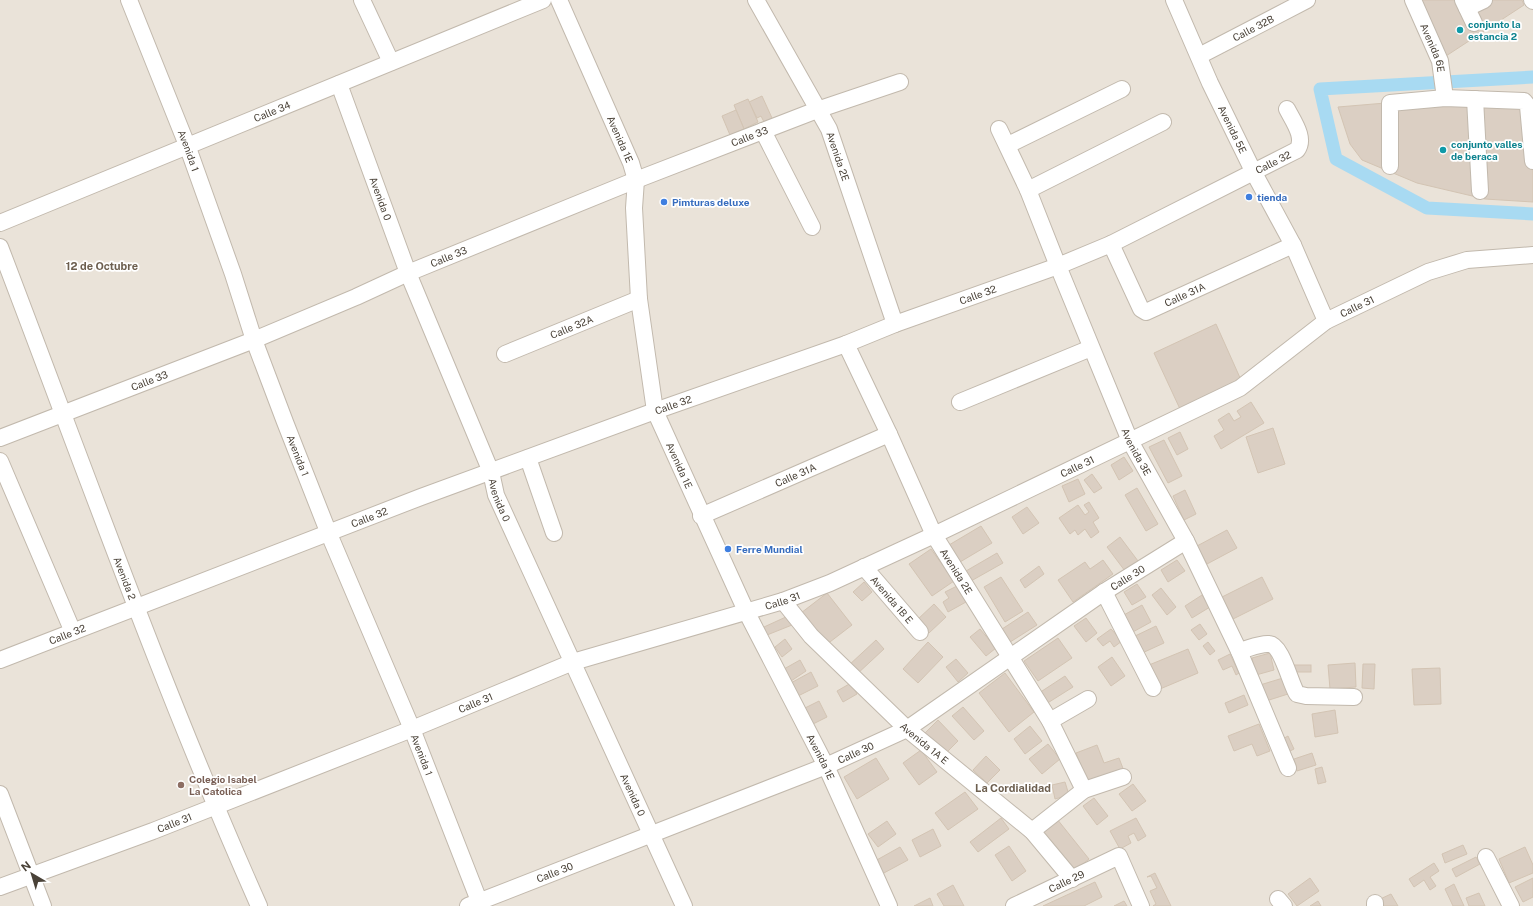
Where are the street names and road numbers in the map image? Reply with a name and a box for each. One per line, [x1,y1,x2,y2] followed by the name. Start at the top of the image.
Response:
[1230,12,1276,44] street label: Calle 32B
[1418,21,1447,73] street label: Avenida 6E
[252,98,292,124] street label: Calle 34
[1216,103,1249,155] street label: Avenida 5E
[605,114,636,164] street label: Avenida 1E
[729,124,770,149] street label: Calle 33
[176,128,202,173] street label: Avenida 1
[824,130,852,183] street label: Avenida 2E
[1253,148,1293,176] street label: Calle 32
[367,175,394,222] street label: Avenida 0
[428,244,469,269] street label: Calle 33
[1162,280,1207,309] street label: Calle 31A
[958,282,998,307] street label: Calle 32
[1338,293,1376,319] street label: Calle 31
[548,312,595,341] street label: Calle 32A
[129,368,169,393] street label: Calle 33
[653,393,693,417] street label: Calle 32
[1119,426,1154,477] street label: Avenida 3E
[285,433,312,478] street label: Avenida 1
[664,440,695,490] street label: Avenida 1E
[1058,453,1096,480] street label: Calle 31
[773,461,818,489] street label: Calle 31A
[487,477,513,523] street label: Avenida 0
[349,504,389,530] street label: Calle 32
[938,546,975,596] street label: Avenida 2E
[111,555,139,601] street label: Avenida 2
[1108,562,1147,593] street label: Calle 30
[868,573,916,626] street label: Avenida 1B E
[763,589,802,612] street label: Calle 31
[47,621,87,647] street label: Calle 32
[456,690,495,715] street label: Calle 31
[898,720,951,767] street label: Avenida 1A E
[409,732,436,777] street label: Avenida 1
[805,732,837,782] street label: Avenida 1E
[836,739,876,766] street label: Calle 30
[618,772,648,818] street label: Avenida 0
[155,810,194,835] street label: Calle 31
[535,860,575,885] street label: Calle 30
[1046,867,1086,895] street label: Calle 29

